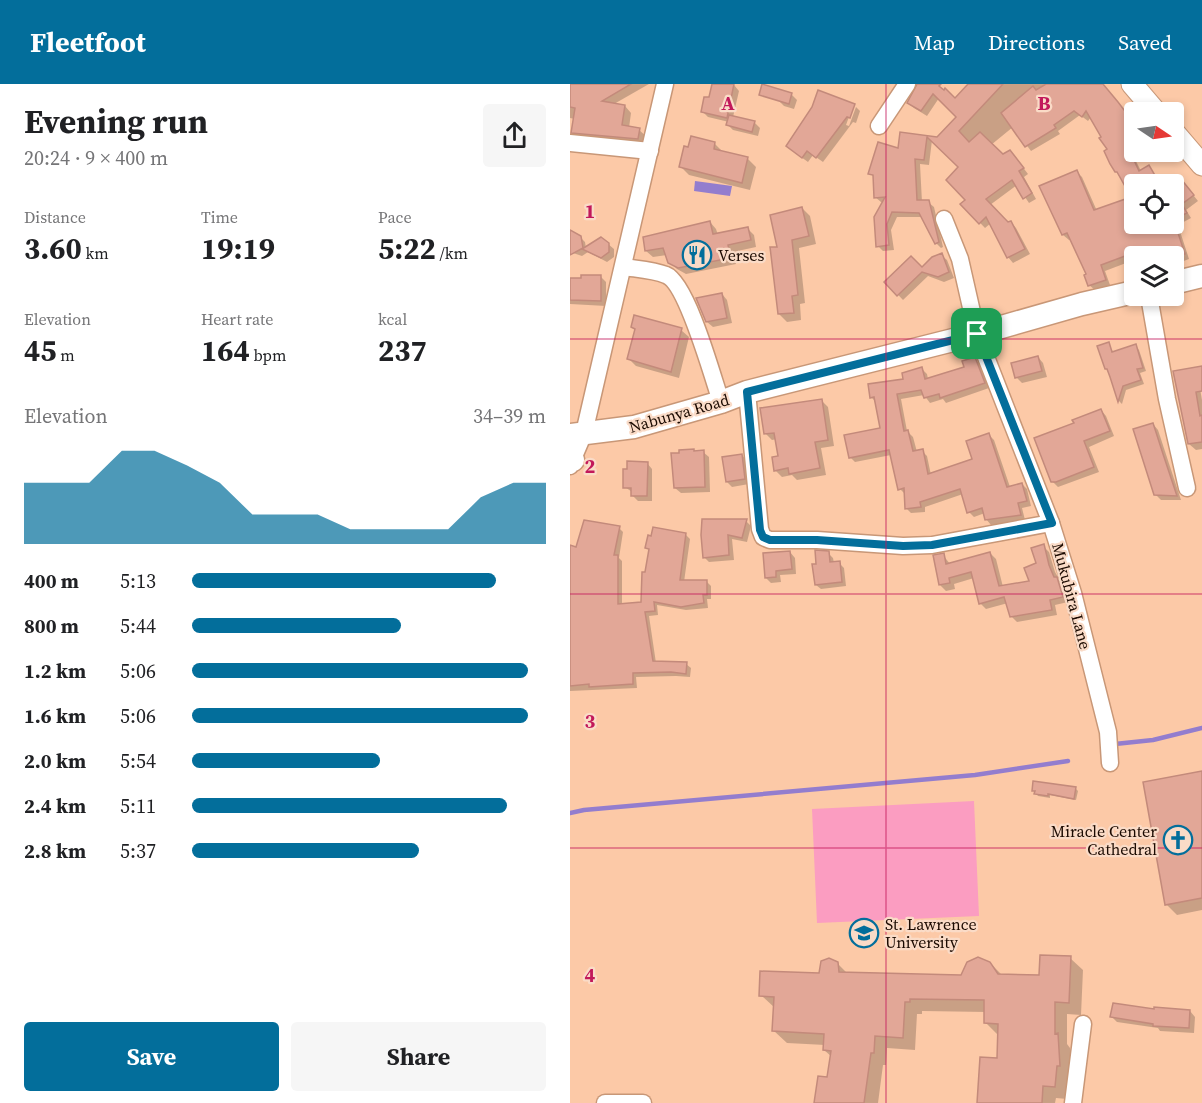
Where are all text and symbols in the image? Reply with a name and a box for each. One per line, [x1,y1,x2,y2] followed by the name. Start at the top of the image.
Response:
[30,23,146,61] text: Fleetfoot
[914,28,955,57] text: Map
[988,28,1085,57] text: Directions
[1118,28,1172,57] text: Saved
[721,89,735,117] text: A
[1037,89,1051,117] text: B
[24,99,208,144] text: Evening run
[1124,102,1184,162] north arrow
[1124,102,1184,306] map controls
[483,104,546,167] button: share
[24,144,168,172] text: 20:24 · 9 × 400 m
[1124,174,1184,234] button: locate
[585,197,595,225] text: 1
[24,206,86,228] text: Distance
[201,206,238,228] text: Time
[378,206,412,228] text: Pace
[24,228,82,269] text: 3.60
[201,228,275,269] text: 19:19
[378,228,436,269] text: 5:22
[681,239,713,271] restaurant icon: Verses
[82,242,109,264] text: km
[436,242,468,264] text: /km
[718,244,765,266] place label: Verses
[1124,246,1184,306] button: layers
[24,308,91,330] text: Elevation
[201,308,273,330] text: Heart rate
[378,308,407,330] text: kcal
[951,308,1002,359] pin
[960,317,993,350] icon: arrive
[24,330,57,371] text: 45
[201,330,250,371] text: 164
[378,330,427,371] text: 237
[57,344,75,366] text: m
[250,344,286,366] text: bpm
[626,388,732,438] street label: Nabunya Road
[24,402,108,430] text: Elevation
[473,402,546,430] text: 34–39 m
[585,452,596,480] text: 2
[1047,540,1097,652] street label: Mukubira Lane
[24,567,79,595] text: 400 m
[120,567,156,595] text: 5:13
[24,612,79,640] text: 800 m
[120,612,156,640] text: 5:44
[24,657,86,685] text: 1.2 km
[120,657,156,685] text: 5:06
[24,702,86,730] text: 1.6 km
[120,702,156,730] text: 5:06
[585,707,596,735] text: 3
[24,747,86,775] text: 2.0 km
[120,747,156,775] text: 5:54
[24,792,86,820] text: 2.4 km
[120,792,156,820] text: 5:11
[1051,820,1157,860] place label: Miracle Center Cathedral
[1162,824,1194,856] church icon: Miracle Center Cathedral
[24,837,86,865] text: 2.8 km
[120,837,156,865] text: 5:37
[885,913,977,953] place label: St. Lawrence University
[848,917,880,949] school or university icon: St. Lawrence University
[585,961,596,989] text: 4
[24,1022,279,1091] button: Save
[291,1022,546,1091] button: Share

